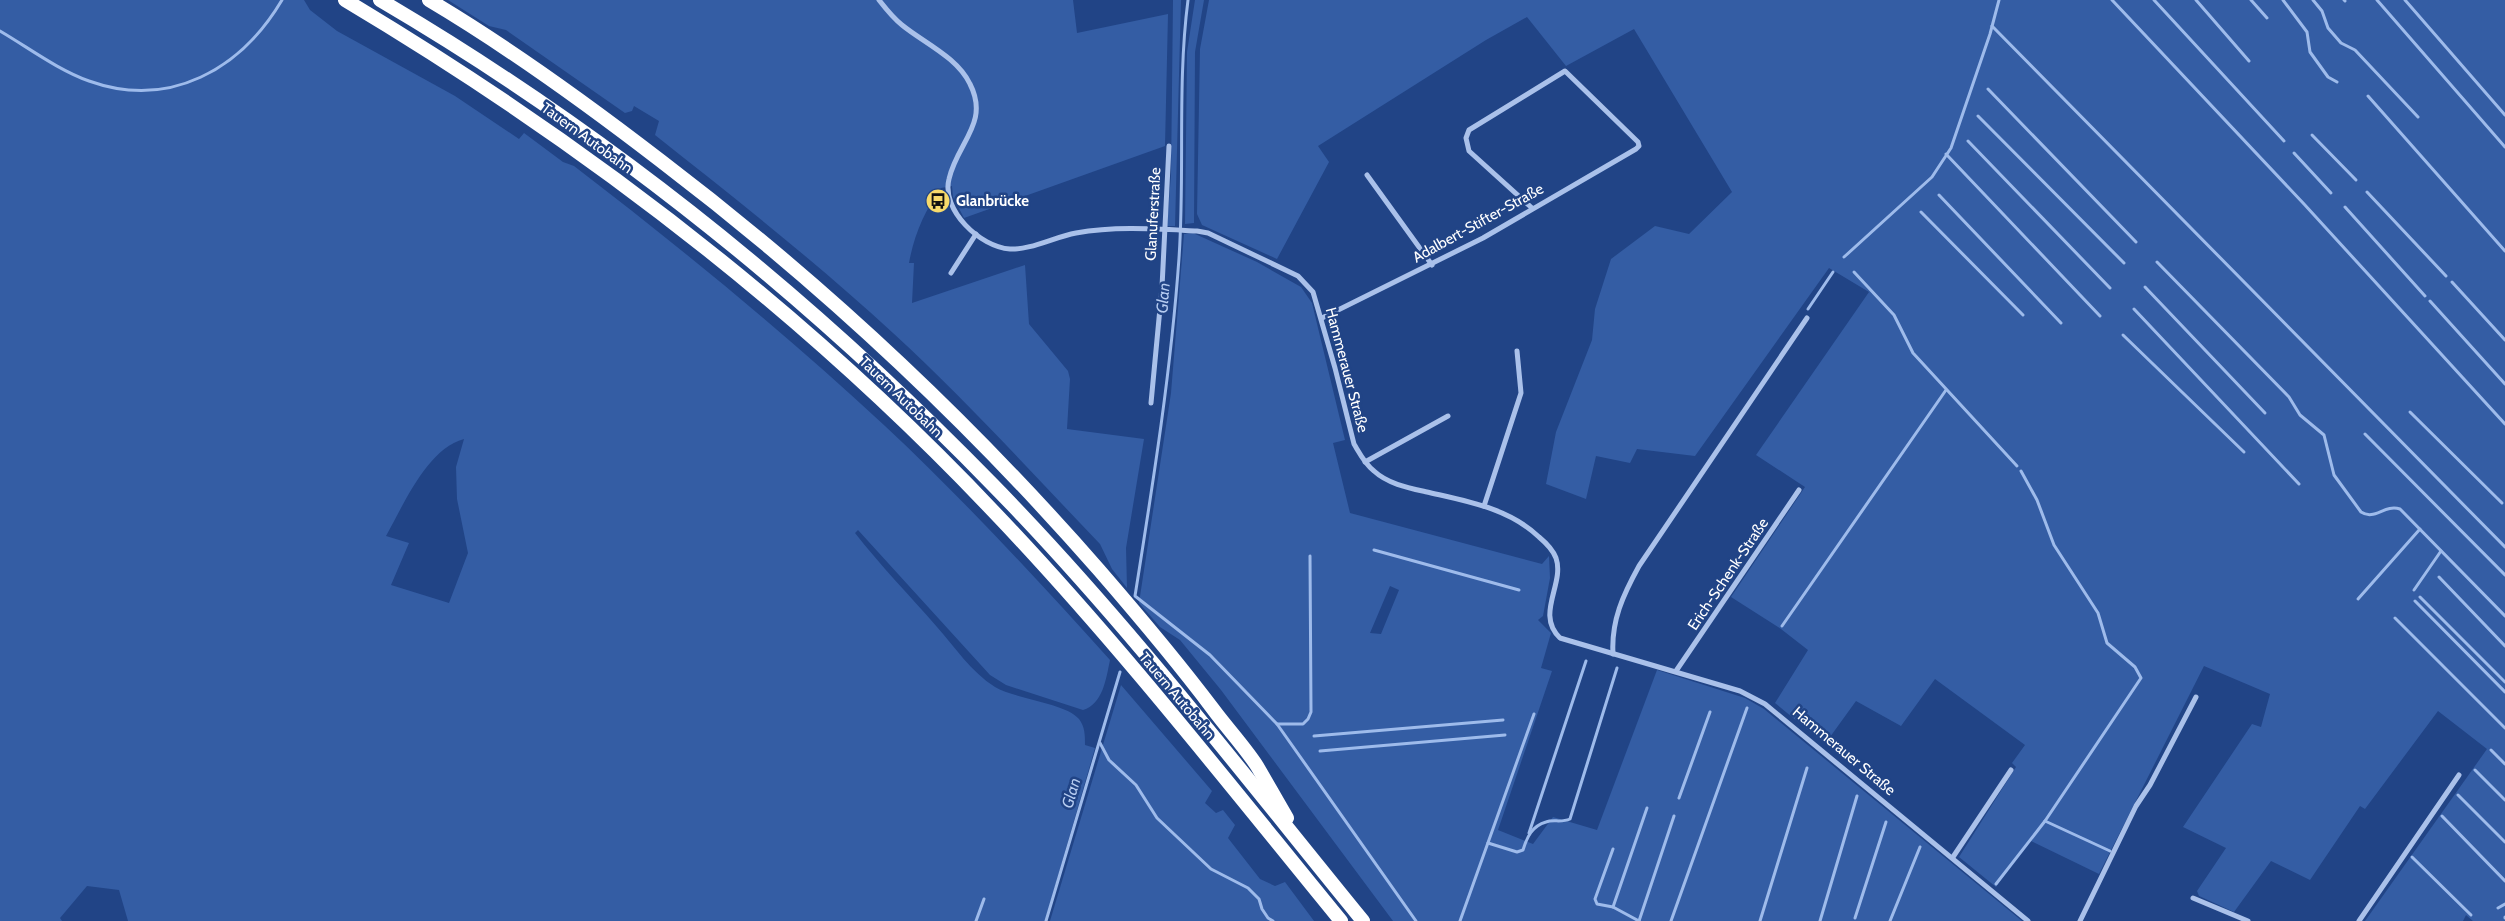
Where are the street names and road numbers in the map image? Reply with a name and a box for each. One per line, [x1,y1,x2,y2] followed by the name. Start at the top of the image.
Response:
[538,99,636,177] street label: Tauern Autobahn
[1142,166,1164,261] street label: Glanuferstraße
[1409,179,1547,266] street label: Adalbert-Stifter-Straße
[1322,305,1372,435] street label: Hammerauer Straße
[856,353,946,441] street label: Tauern Autobahn
[1684,514,1772,633] street label: Erich-Schenk-Straße
[1135,649,1219,743] street label: Tauern Autobahn
[1789,703,1899,799] street label: Hammerauer Straße

